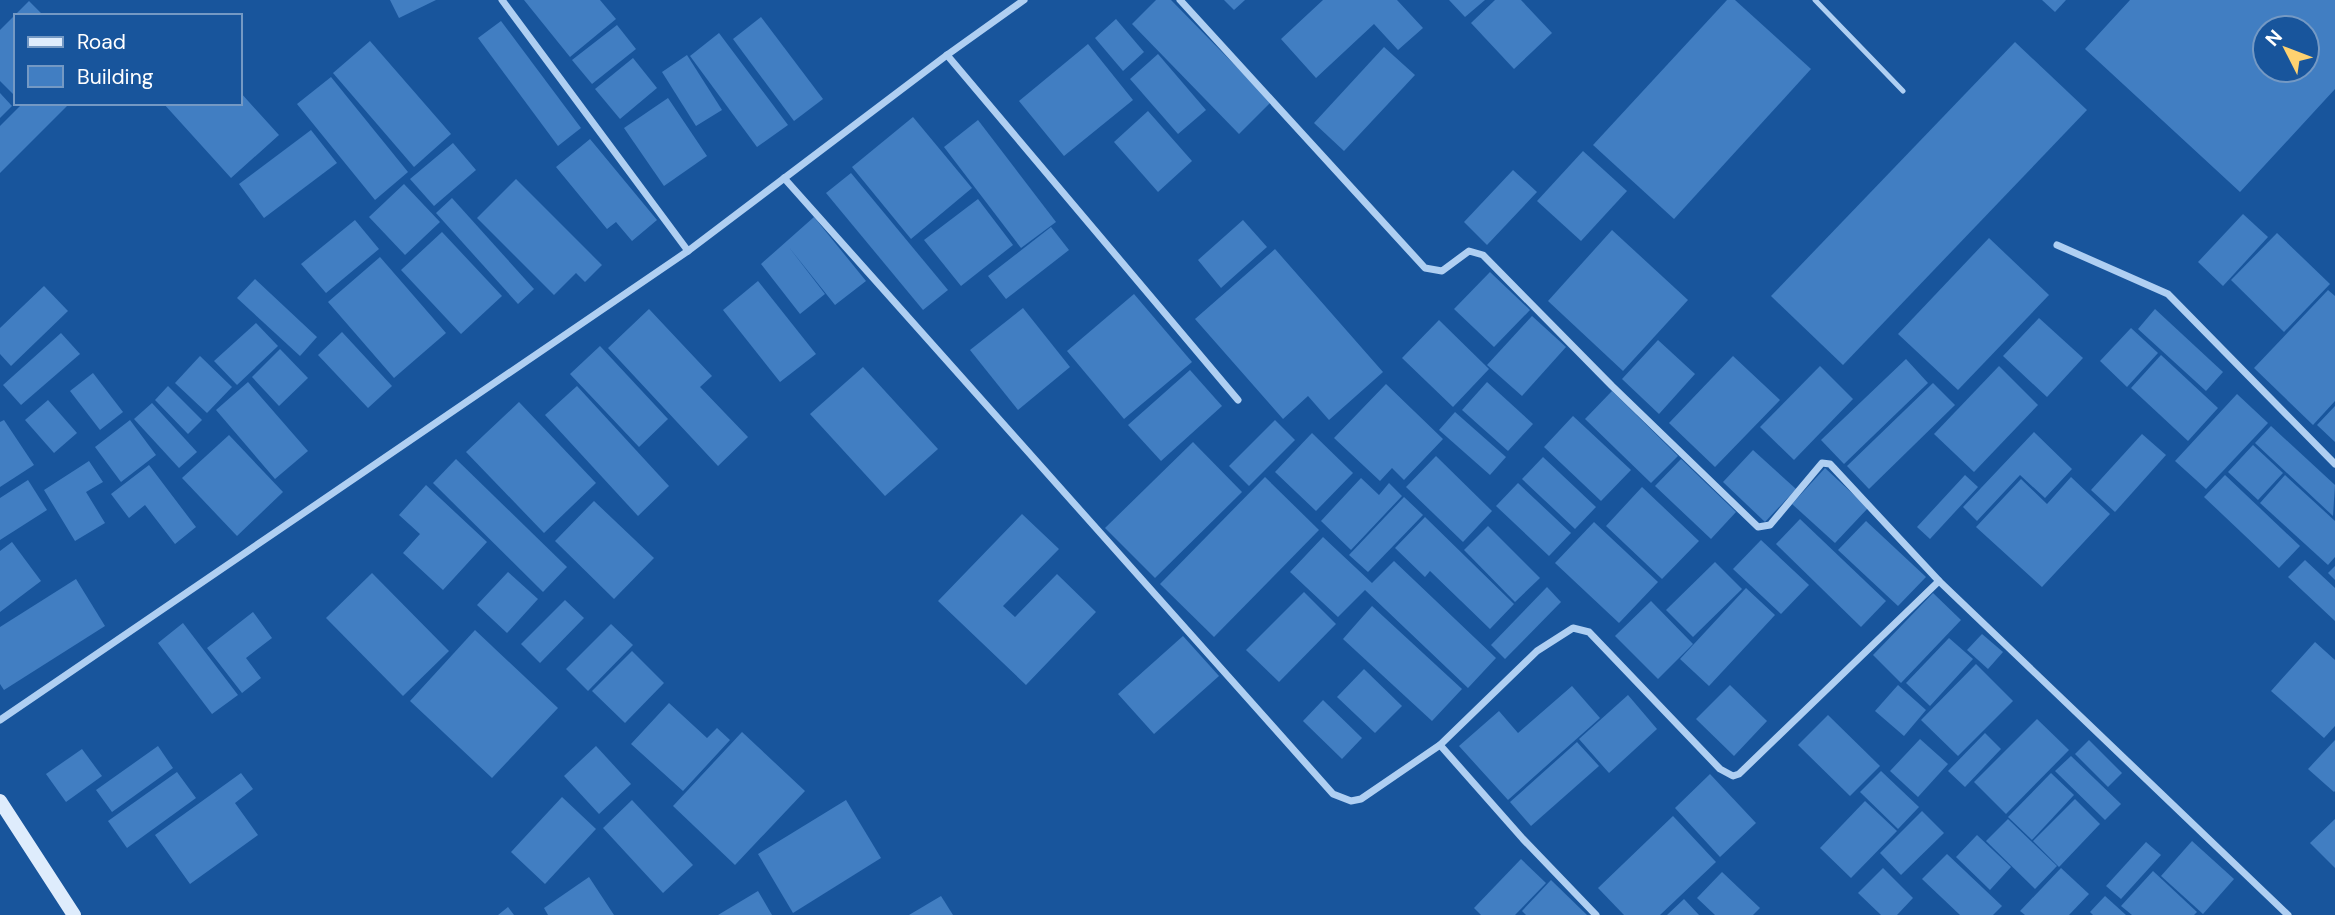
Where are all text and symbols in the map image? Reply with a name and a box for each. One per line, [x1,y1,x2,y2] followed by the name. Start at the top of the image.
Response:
[14,14,242,105] legend
[2251,14,2321,84] north arrow
[2260,24,2288,51] text: N
[77,28,126,56] text: Road
[77,63,154,91] text: Building

